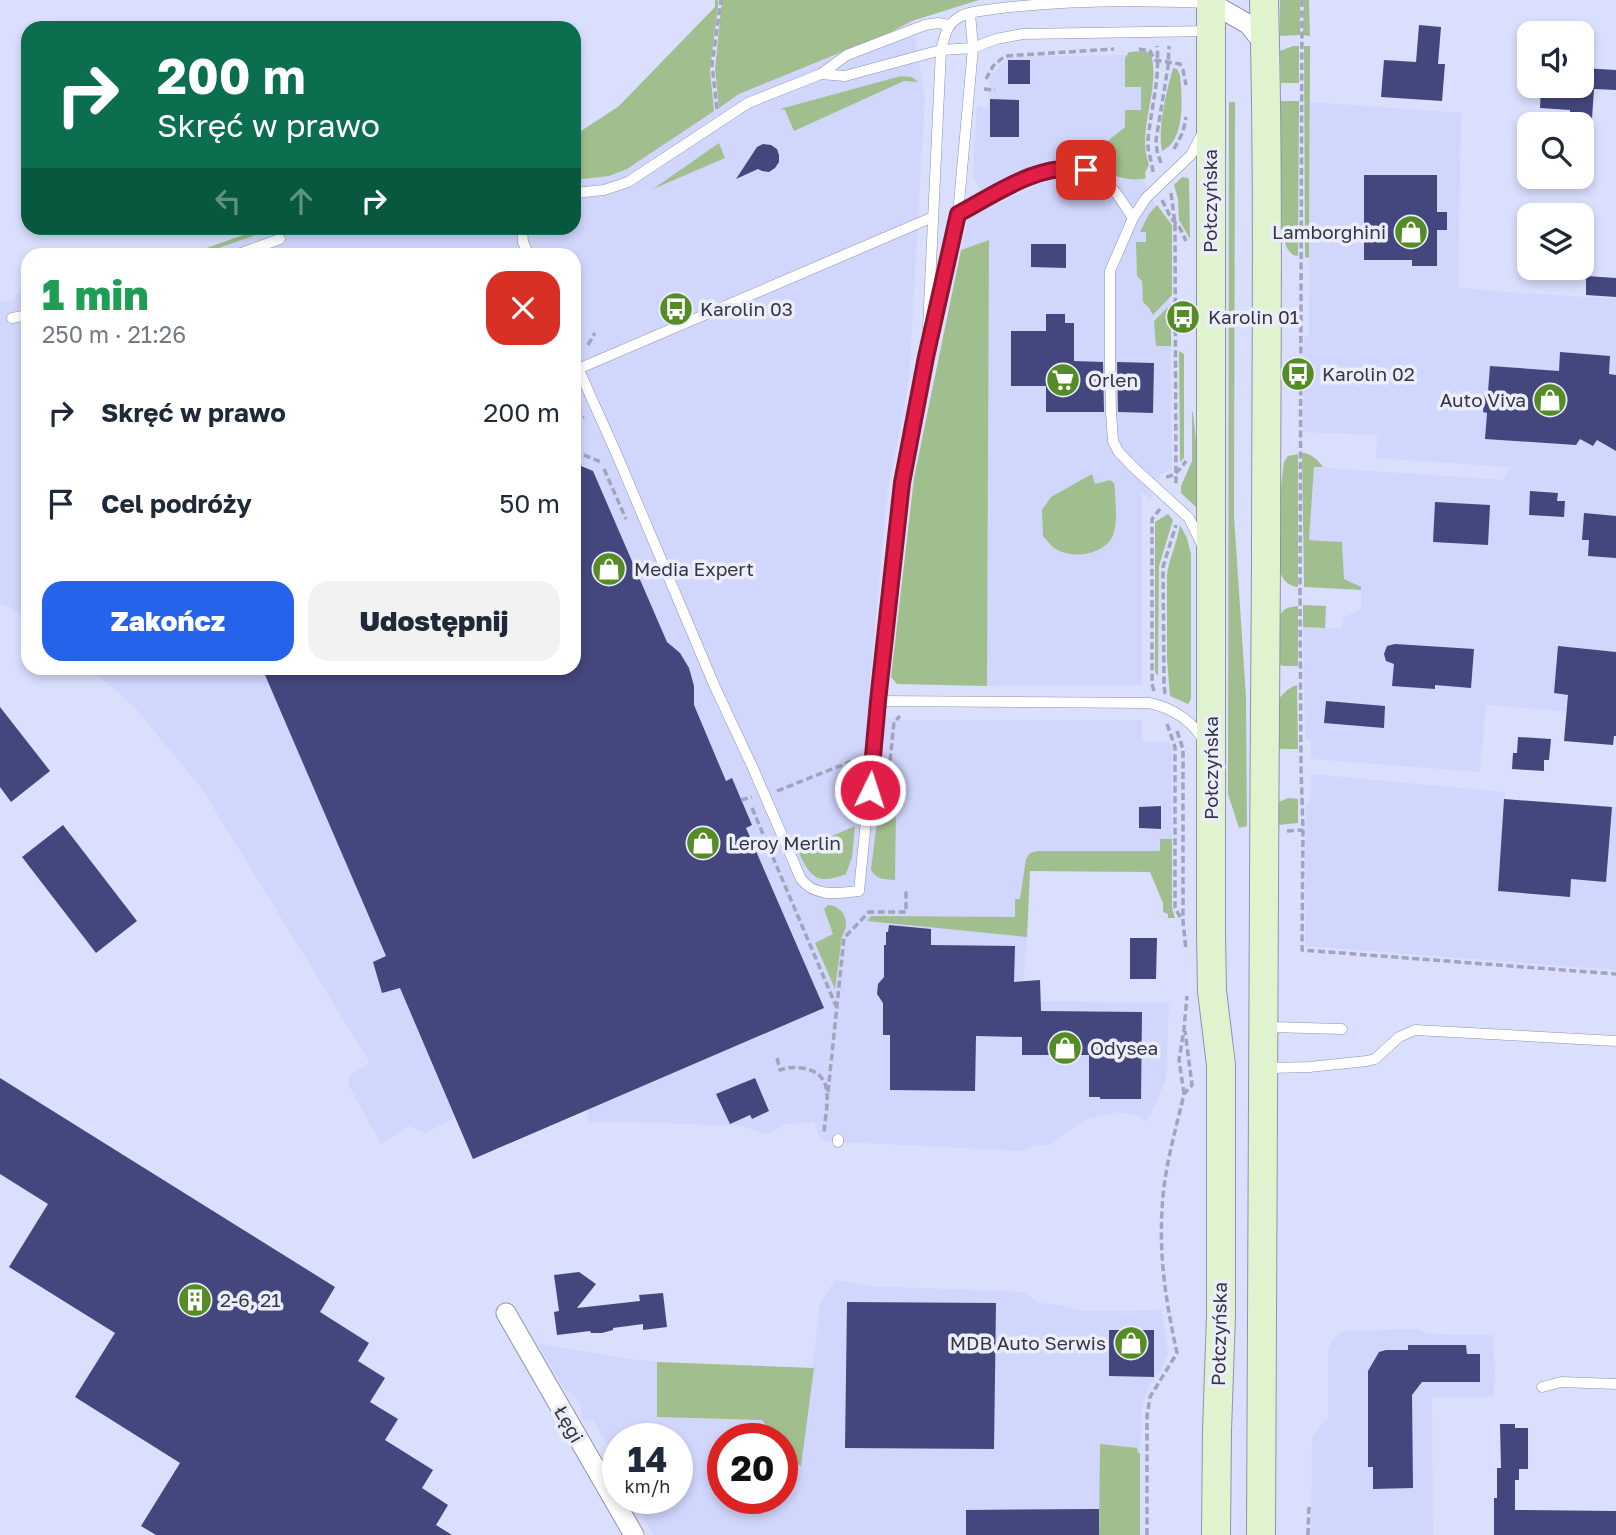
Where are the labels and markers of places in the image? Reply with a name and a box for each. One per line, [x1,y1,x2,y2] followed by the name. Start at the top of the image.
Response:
[1056,140,1116,200] pin
[1392,213,1430,251] shop icon: Lamborghini
[1272,220,1386,243] place label: Lamborghini
[657,290,695,328] bus stop icon: Karolin 03
[700,297,793,320] place label: Karolin 03
[1164,298,1202,336] bus stop icon: Karolin 01
[1208,305,1299,328] place label: Karolin 01
[1279,355,1317,393] bus stop icon: Karolin 02
[1044,361,1082,399] supermarket icon: Orlen
[1322,362,1415,385] place label: Karolin 02
[1088,368,1138,391] place label: Orlen
[1531,381,1569,419] shop icon: Auto Viva
[1440,388,1526,411] place label: Auto Viva
[590,550,628,588] shop icon: Media Expert
[634,557,754,580] place label: Media Expert
[684,824,722,862] shop icon: Leroy Merlin
[728,831,841,854] place label: Leroy Merlin
[1046,1029,1084,1067] shop icon: Odysea
[1090,1036,1158,1059] place label: Odysea
[176,1281,214,1319] building icon: 2-6, 21
[220,1288,280,1311] place label: 2-6, 21
[1112,1324,1150,1362] shop icon: MDB Auto Serwis
[950,1331,1106,1354] place label: MDB Auto Serwis

